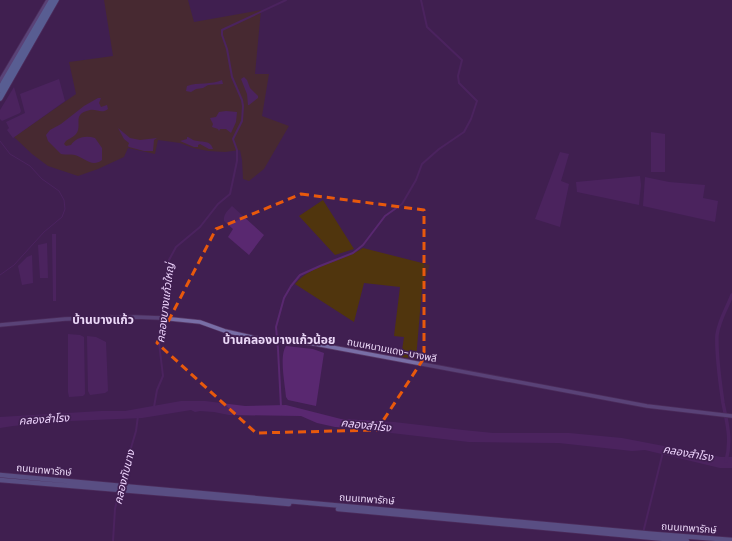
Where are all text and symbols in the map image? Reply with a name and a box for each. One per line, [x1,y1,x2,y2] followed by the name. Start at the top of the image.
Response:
[152,260,178,344] water label: คลองบางแก้วใหญ่
[72,311,134,328] district label: บ้านบางแก้ว
[223,331,335,348] district label: บ้านคลองบางแก้วน้อย
[346,334,438,366] street label: ถนนหนามแดง-บางพลี
[18,409,71,429] water label: คลองสำโรง
[340,414,393,436] water label: คลองสำโรง
[662,441,715,465] water label: คลองสำโรง
[109,447,139,506] water label: คลองทับนาง
[16,460,73,480] street label: ถนนเทพารักษ์
[339,490,396,508] street label: ถนนเทพารักษ์
[661,519,718,537] street label: ถนนเทพารักษ์

